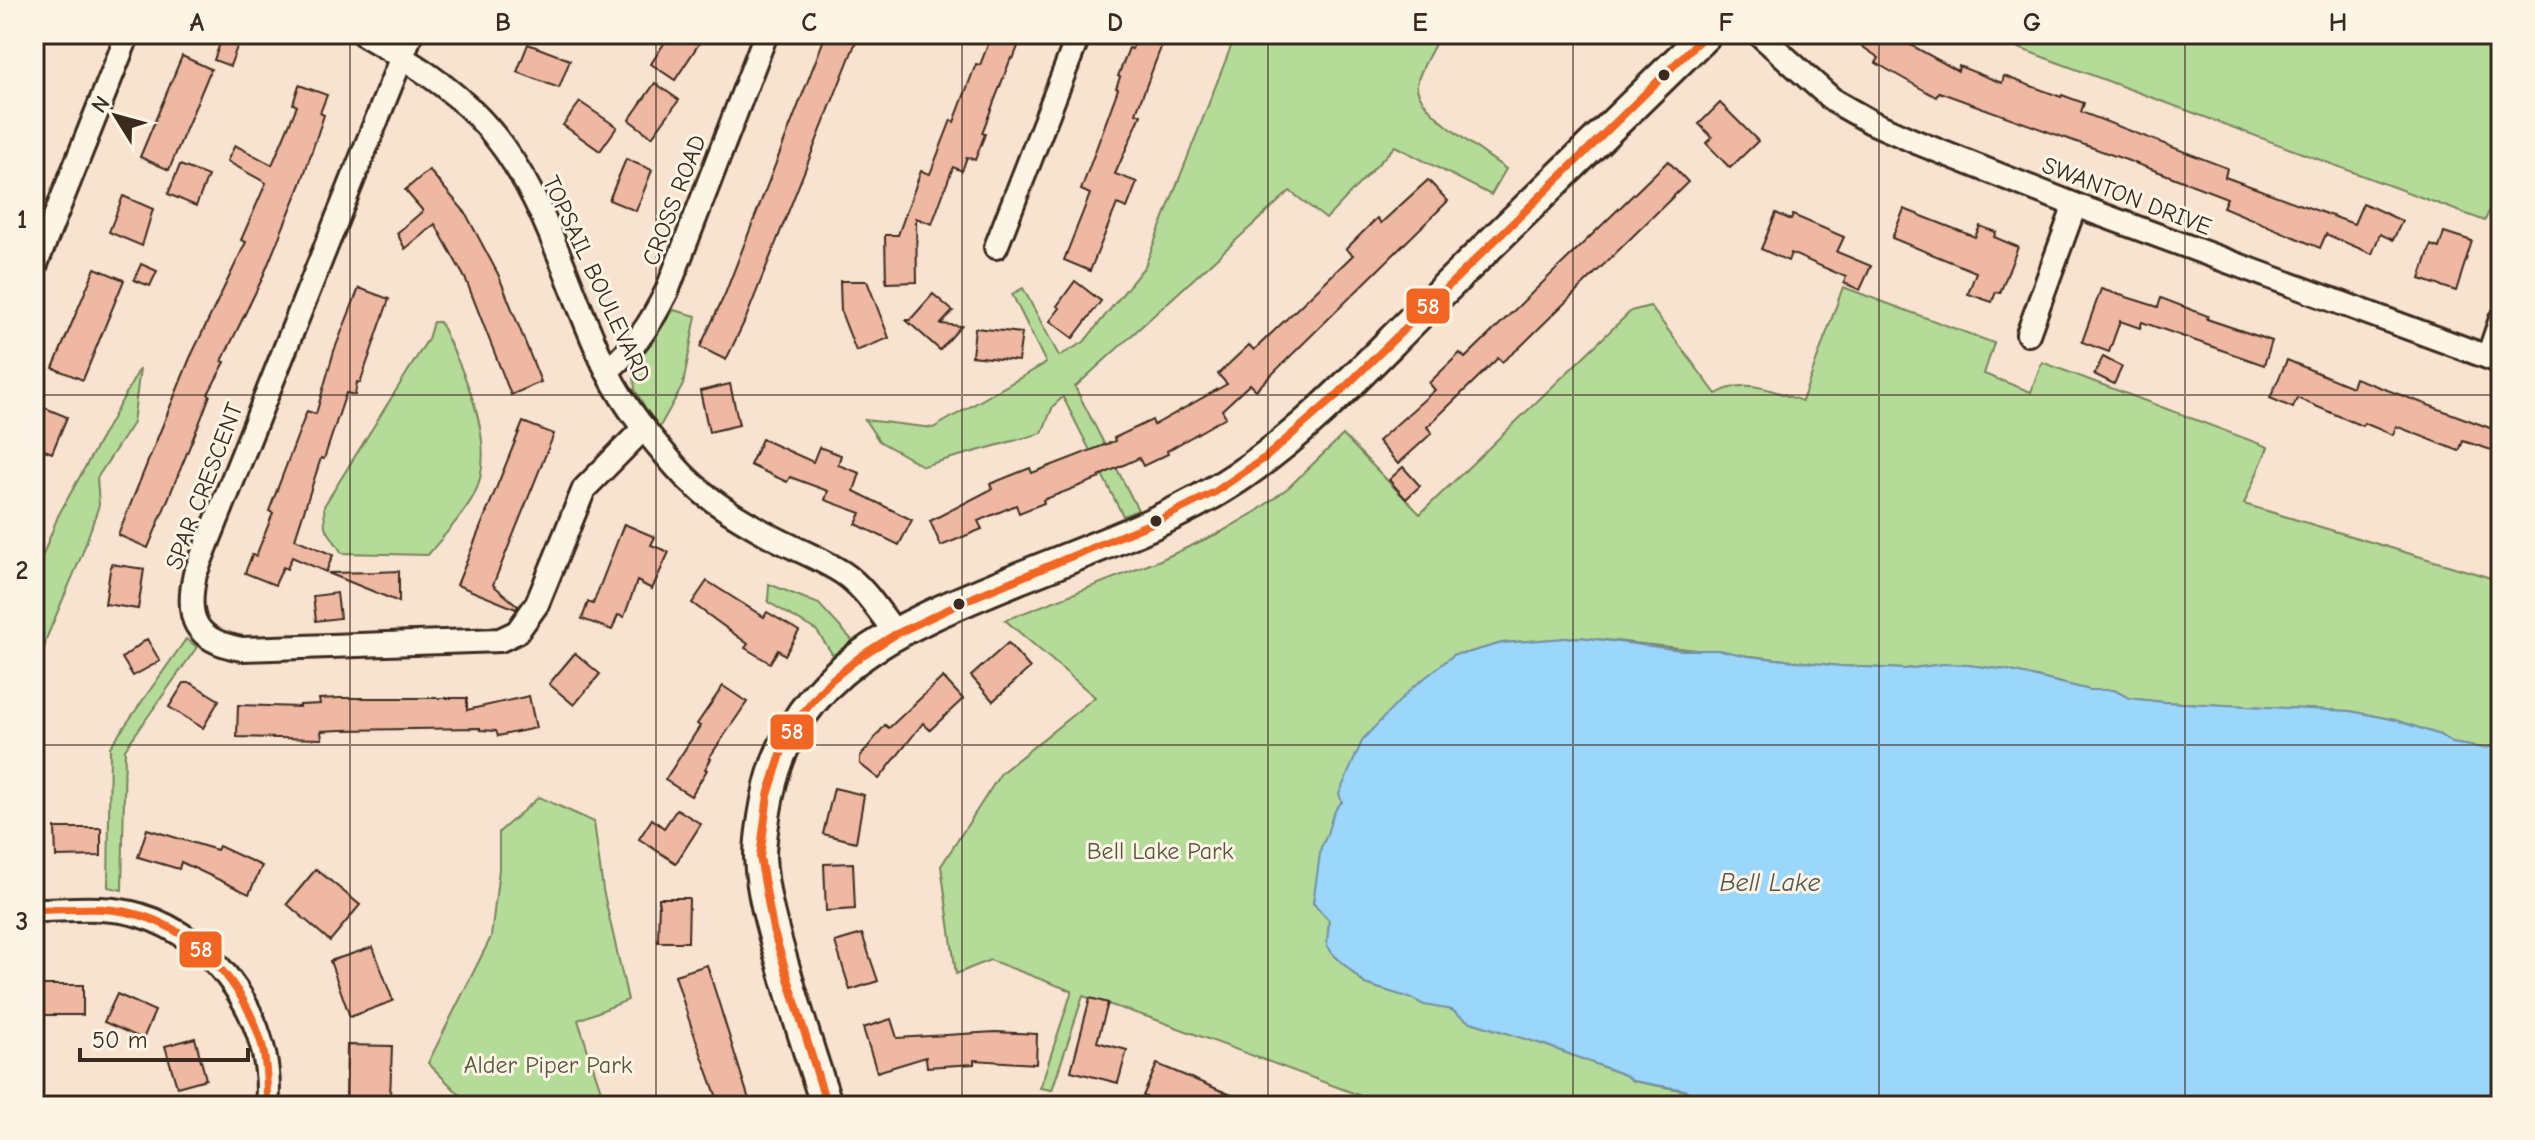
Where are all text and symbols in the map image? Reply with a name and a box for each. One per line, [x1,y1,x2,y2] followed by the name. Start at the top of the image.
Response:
[190,8,205,38] text: A
[495,8,511,38] text: B
[801,8,817,38] text: C
[1107,8,1123,38] text: D
[1412,8,1428,38] text: E
[1718,8,1734,38] text: F
[2023,8,2041,38] text: G
[2329,8,2347,38] text: H
[1656,67,1672,83] unlabelled marker
[76,76,156,156] north arrow
[86,91,116,118] text: N
[636,131,712,269] street label: CROSS ROAD
[2038,151,2216,241] street label: SWANTON DRIVE
[537,171,657,387] street label: TOPSAIL BOULEVARD
[17,205,27,235] text: 1
[1405,287,1451,325] line badge: 58
[1417,294,1439,320] text: 58
[159,398,249,573] street label: SPAR CRESCENT
[1148,513,1164,529] unlabelled marker
[16,556,28,586] text: 2
[951,596,967,612] unlabelled marker
[769,713,815,751] line badge: 58
[781,719,803,745] text: 58
[1087,837,1234,865] park label: Bell Lake Park
[1719,868,1821,898] water label: Bell Lake
[16,907,28,937] text: 3
[178,930,223,969] line badge: 58
[190,937,212,963] text: 58
[80,1012,248,1062] scale bar
[92,1026,148,1054] text: 50 m
[464,1051,633,1079] park label: Alder Piper Park

